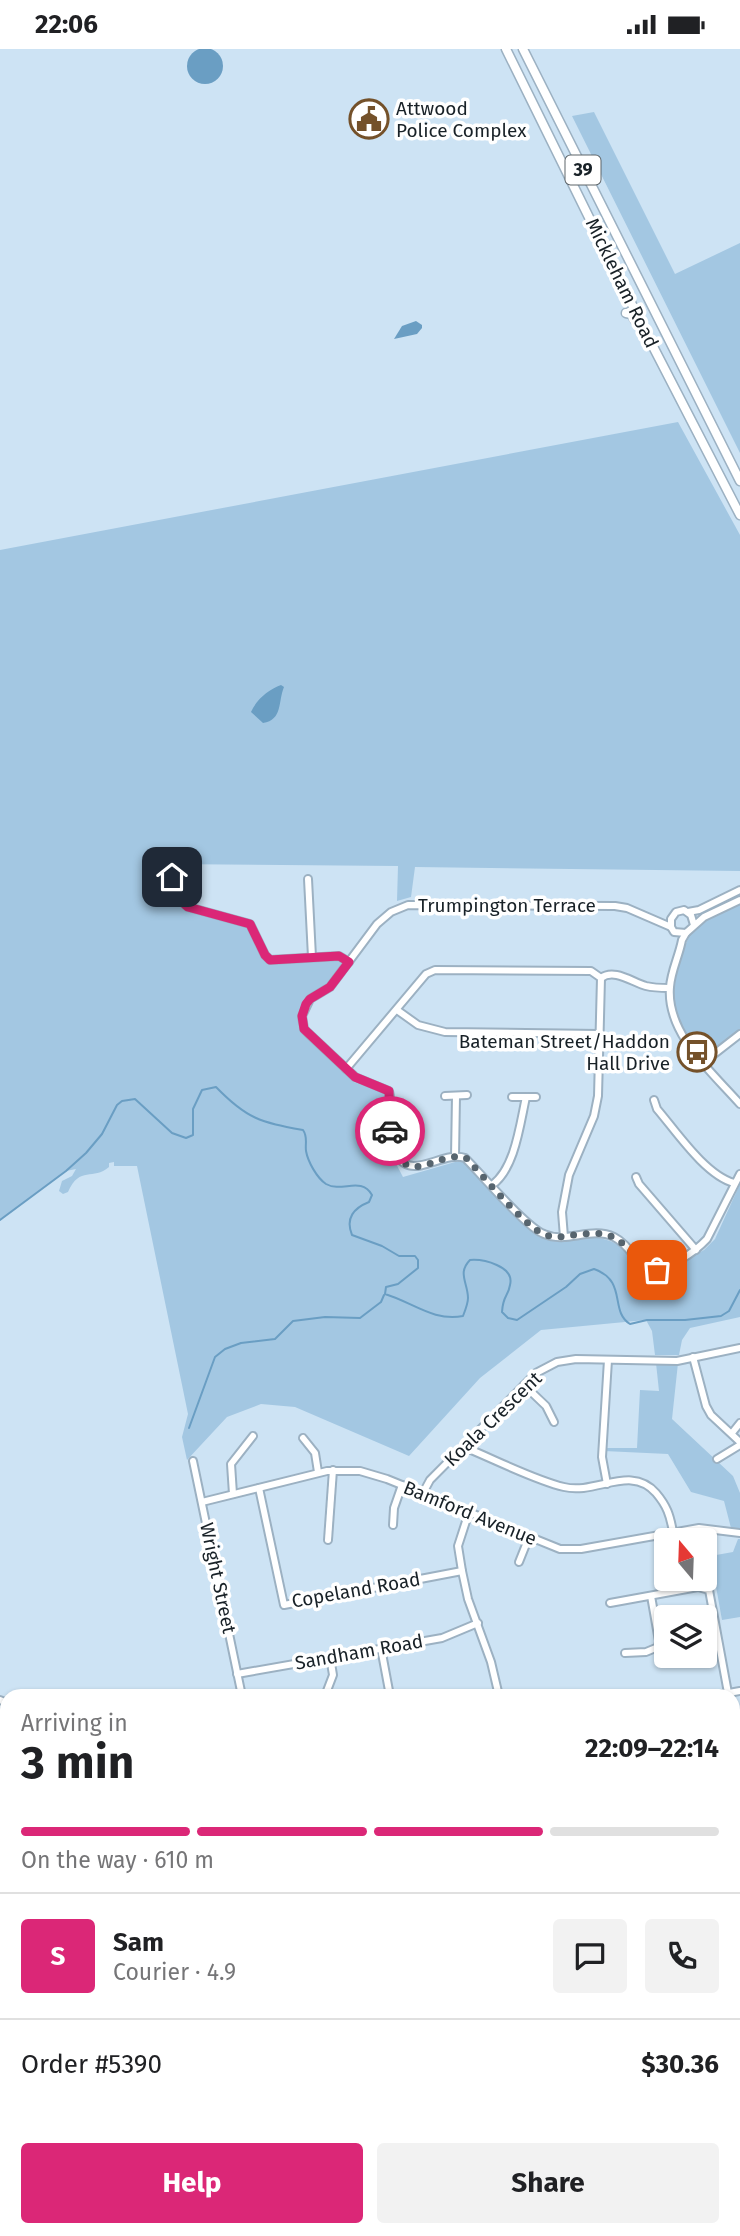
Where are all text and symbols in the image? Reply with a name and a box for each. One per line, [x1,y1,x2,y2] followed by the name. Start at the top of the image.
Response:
[35,9,98,40] text: 22:06
[396,97,527,142] place label: Attwood Police Complex
[348,98,390,140] public building icon: Attwood Police Complex
[566,155,600,185] road number: 39
[581,214,663,352] street label: Mickleham Road
[142,847,202,907] pin
[153,858,191,896] icon: home
[418,894,596,917] street label: Trumpington Terrace
[459,1030,670,1075] place label: Bateman Street/Haddon Hall Drive
[676,1031,718,1073] bus stop icon: Bateman Street/Haddon Hall Drive
[355,1096,425,1166] courier
[371,1112,409,1150] icon: car
[627,1240,687,1300] pin
[638,1251,676,1289] icon: bag
[440,1367,546,1471] street label: Koala Crescent
[400,1476,540,1550] street label: Bamford Avenue
[195,1520,241,1636] street label: Wright Street
[654,1528,718,1591] north arrow
[654,1528,717,1668] map controls
[290,1567,422,1613] street label: Copeland Road
[654,1605,717,1668] button: layers
[293,1629,425,1675] street label: Sandham Road
[21,1709,128,1737] text: Arriving in
[585,1733,719,1764] text: 22:09–22:14
[21,1735,134,1790] text: 3 min
[21,1846,214,1874] text: On the way · 610 m
[553,1919,627,1993] button: chat
[645,1919,719,1993] button: phone
[113,1927,164,1958] text: Sam
[51,1941,65,1972] text: S
[113,1958,236,1986] text: Courier · 4.9
[21,2049,162,2080] text: Order #5390
[641,2049,719,2080] text: $30.36
[21,2143,363,2223] button: Help
[377,2143,719,2223] button: Share

